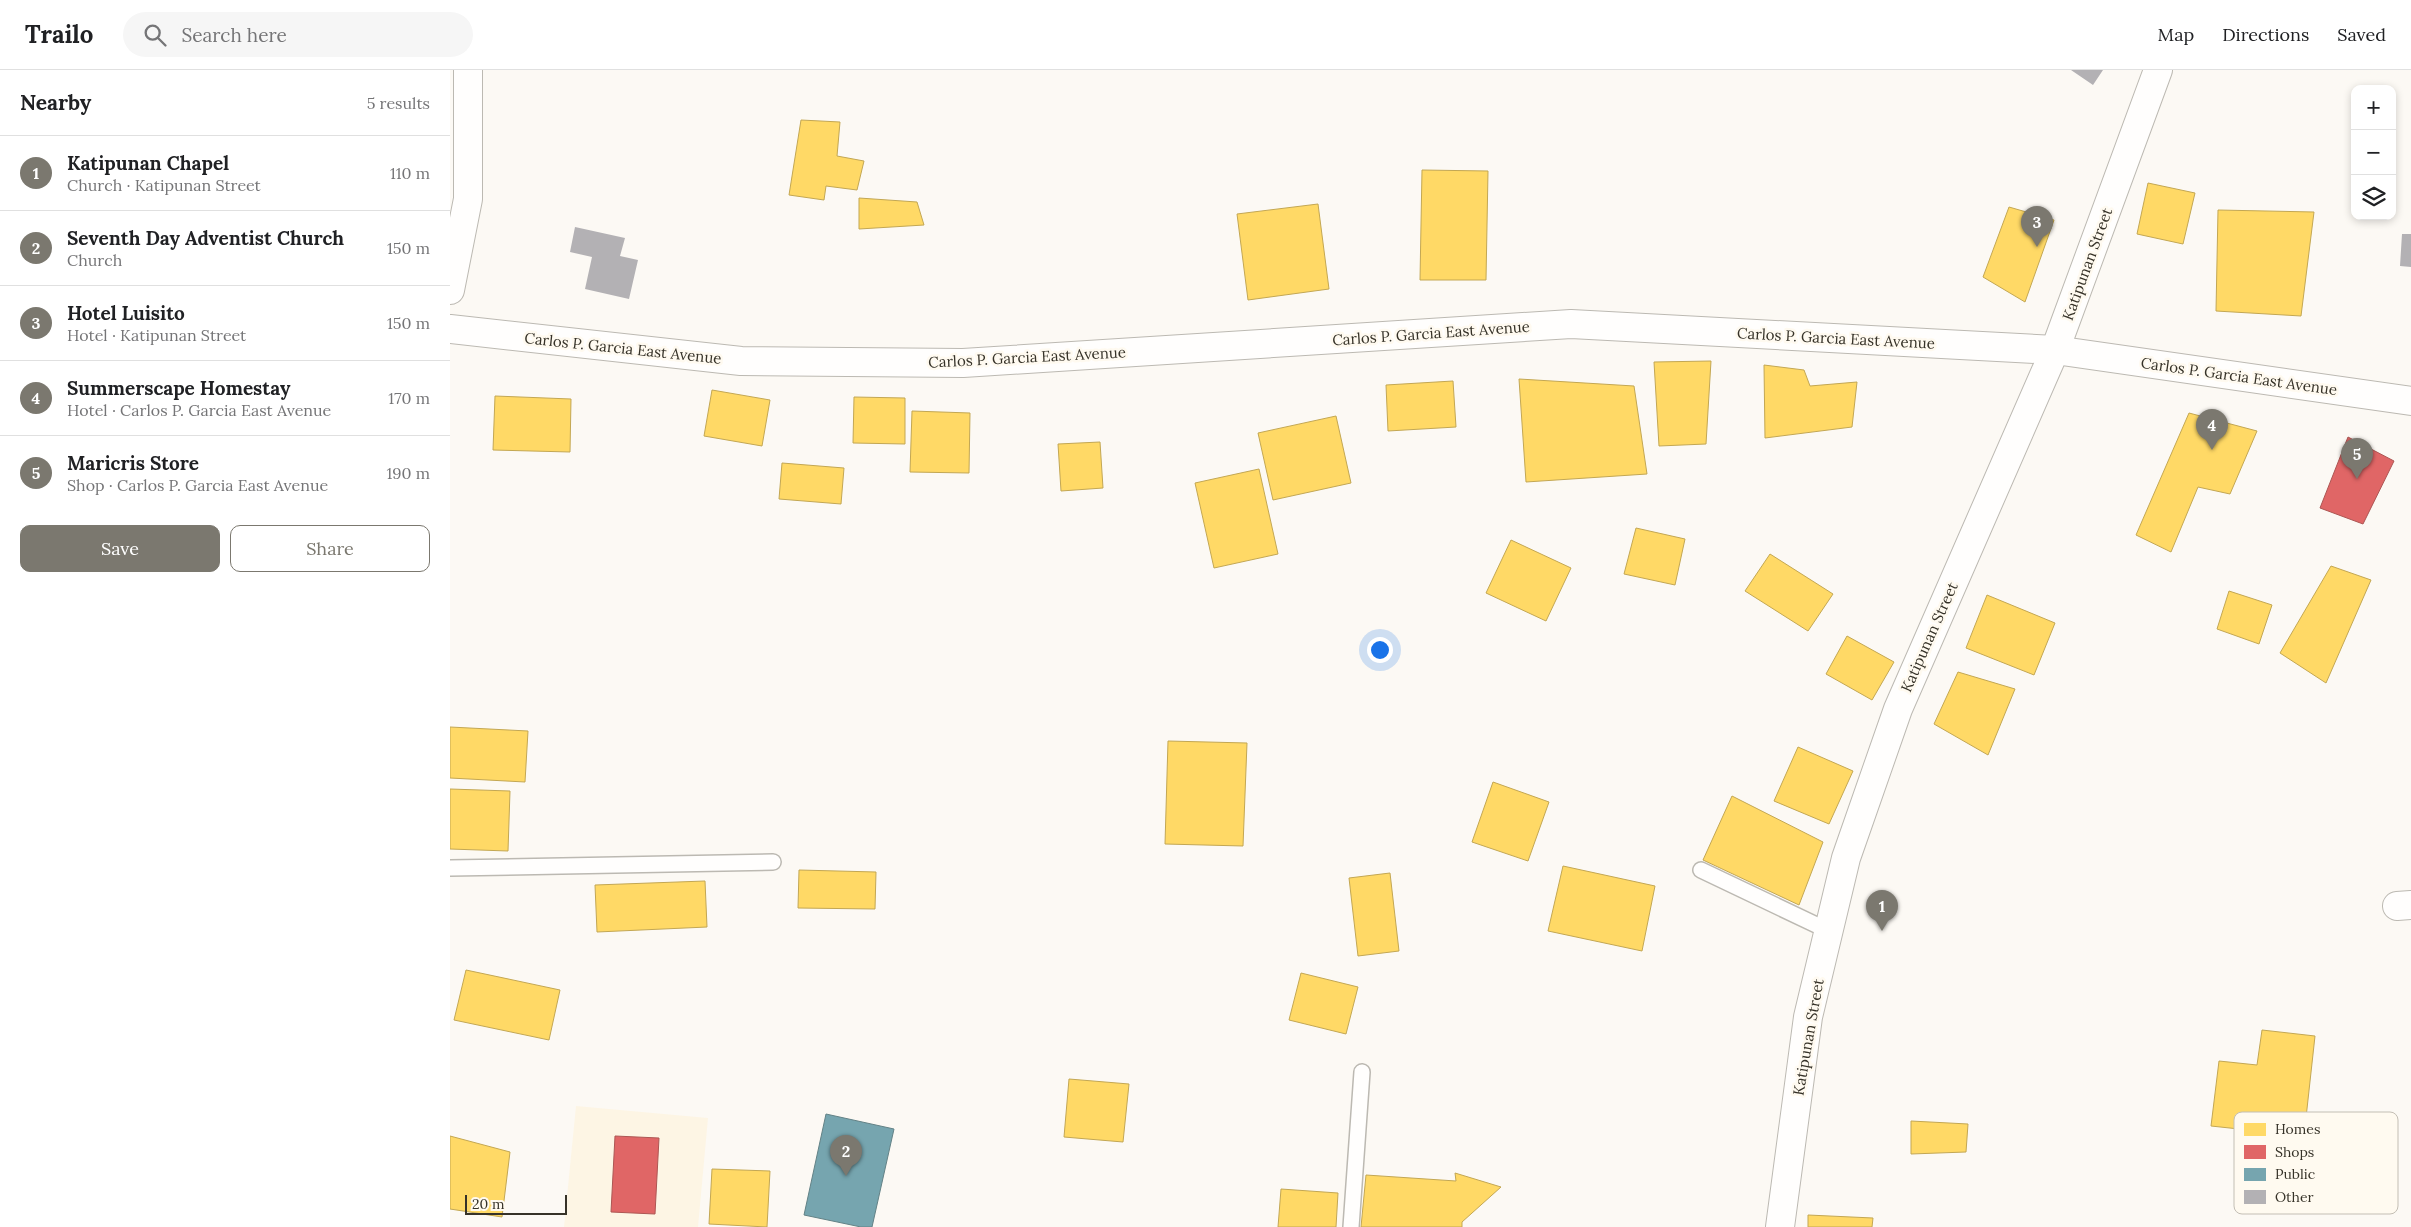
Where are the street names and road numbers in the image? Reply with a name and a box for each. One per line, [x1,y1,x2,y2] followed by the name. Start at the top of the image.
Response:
[2058,205,2116,323] street label: Katipunan Street
[1332,317,1530,349] street label: Carlos P. Garcia East Avenue
[1737,323,1935,353] street label: Carlos P. Garcia East Avenue
[524,328,722,368] street label: Carlos P. Garcia East Avenue
[928,342,1126,372] street label: Carlos P. Garcia East Avenue
[2140,353,2338,399] street label: Carlos P. Garcia East Avenue
[1896,579,1962,695] street label: Katipunan Street
[1788,977,1828,1097] street label: Katipunan Street

